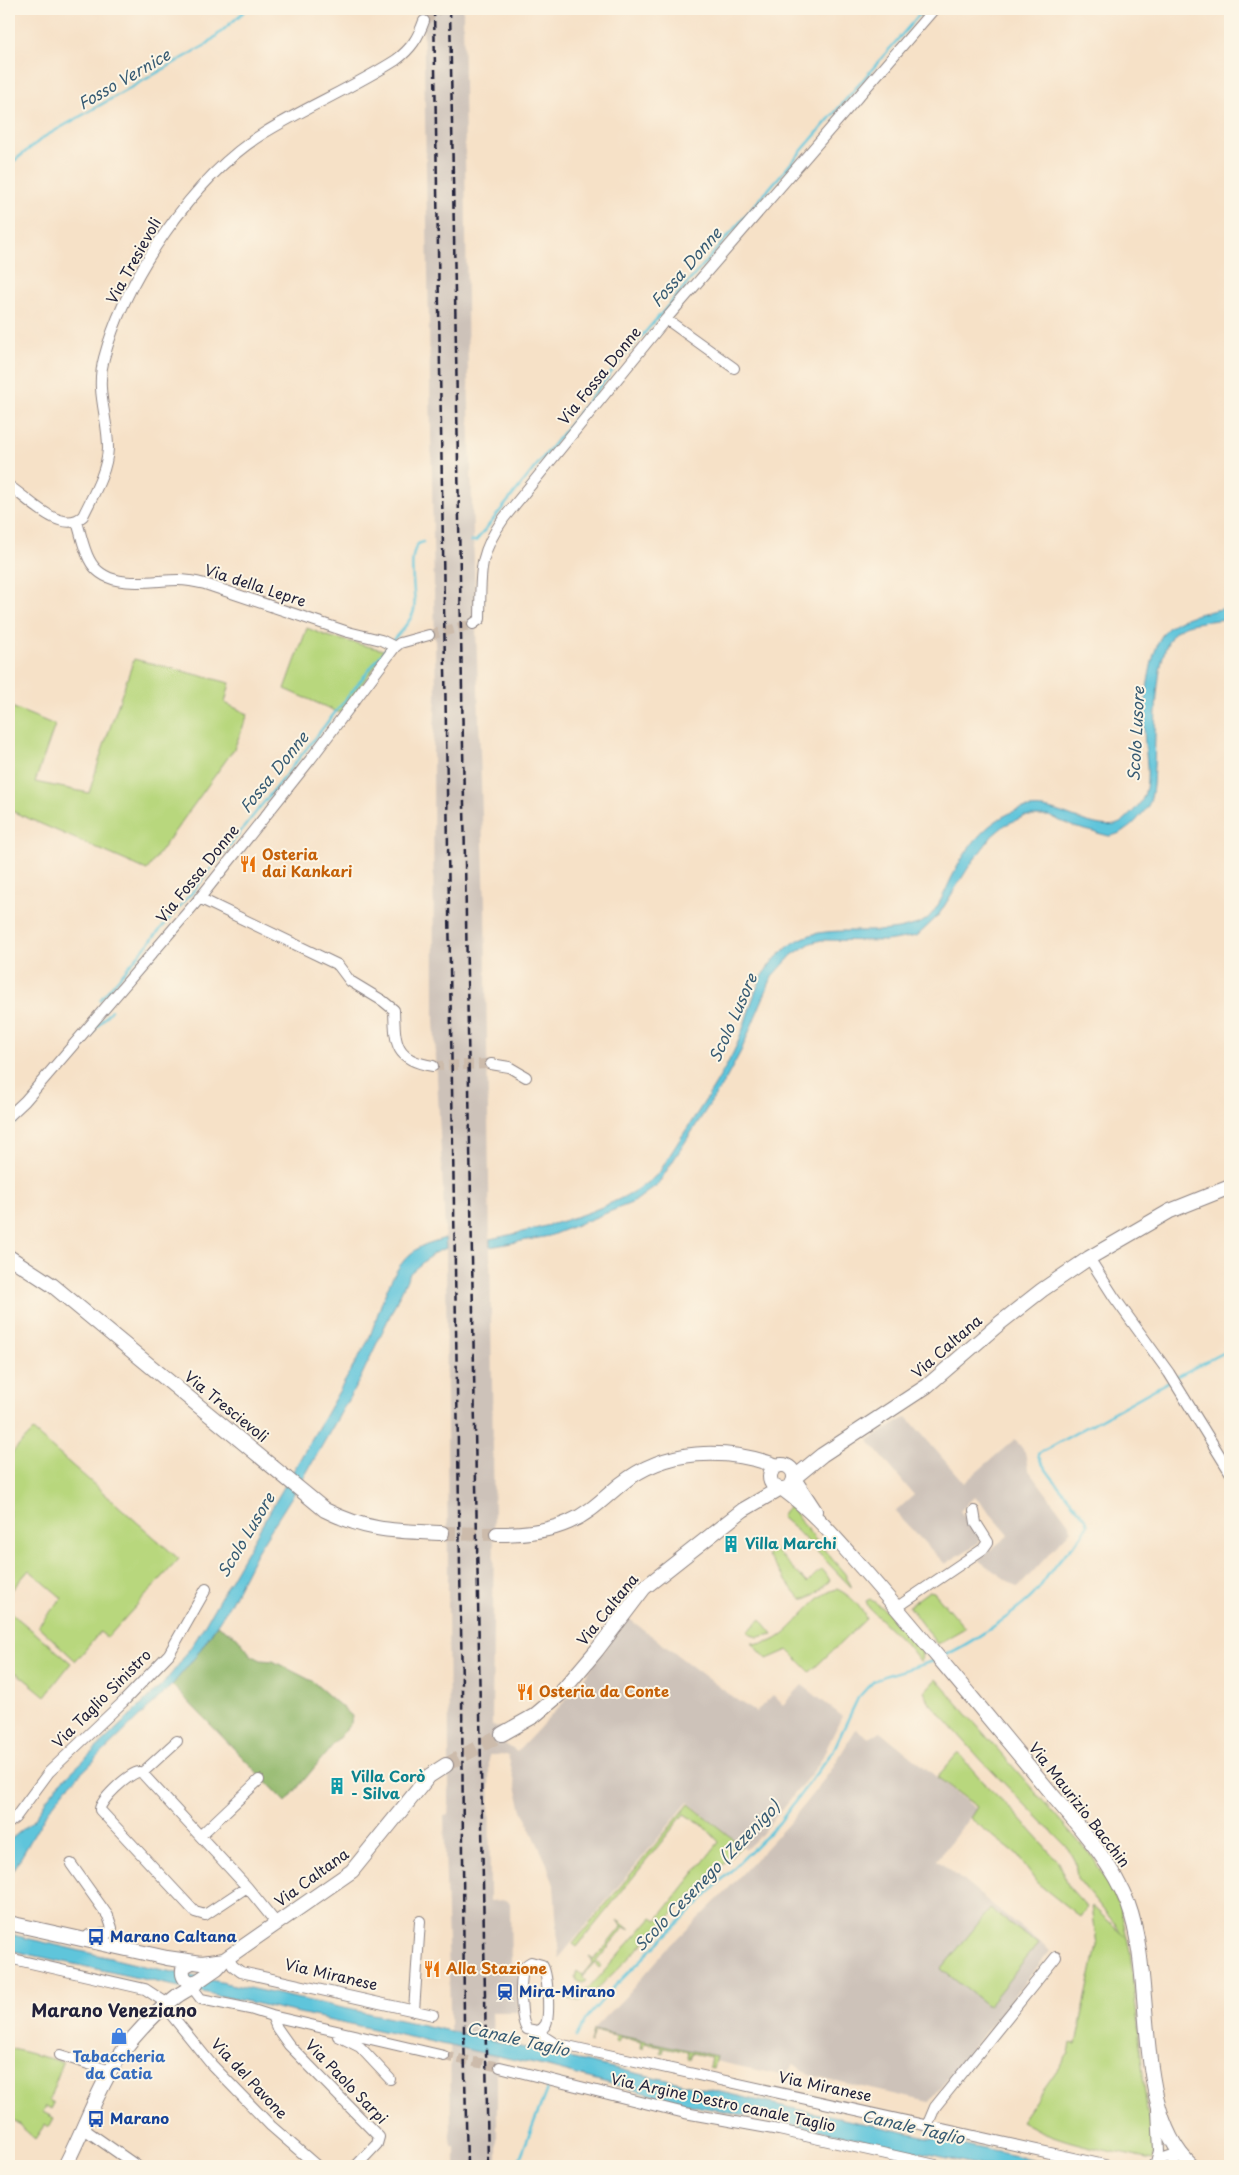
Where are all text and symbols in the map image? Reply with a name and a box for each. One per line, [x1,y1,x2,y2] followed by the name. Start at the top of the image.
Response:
[73,41,176,114] water label: Fosso Vernice
[99,213,166,308] street label: Via Tresievoli
[644,220,727,311] water label: Fossa Donne
[552,321,646,429] street label: Via Fossa Donne
[202,557,309,612] street label: Via della Lepre
[1121,684,1150,782] water label: Scolo Lusore
[233,725,314,817] water label: Fossa Donne
[150,819,244,927] street label: Via Fossa Donne
[262,842,352,882] place label: Osteria dai Kankari
[238,854,258,874] restaurant icon: Osteria dai Kankari
[702,968,763,1066] water label: Scolo Lusore
[906,1308,987,1383] street label: Via Caltana
[180,1365,274,1447] street label: Via Trescievoli
[210,1486,281,1581] water label: Scolo Lusore
[745,1531,837,1554] place label: Villa Marchi
[721,1534,741,1554] building icon: Villa Marchi
[570,1568,644,1650] street label: Via Caltana
[46,1643,156,1753] street label: Via Taglio Sinistro
[539,1679,669,1702] place label: Osteria da Conte
[515,1682,535,1702] restaurant icon: Osteria da Conte
[1024,1737,1136,1872] street label: Via Maurizio Bacchin
[351,1764,425,1804] place label: Villa Corò - Silva
[327,1776,347,1796] building icon: Villa Corò - Silva
[628,1794,785,1956] water label: Scolo Cesenego (Zezenigo)
[269,1842,354,1912] street label: Via Caltana
[110,1924,237,1947] place label: Marano Caltana
[86,1927,106,1947] bus stop icon: Marano Caltana
[283,1952,380,1995] street label: Via Miranese
[445,1956,547,1979] place label: Alla Stazione
[422,1959,442,1979] restaurant icon: Alla Stazione
[519,1979,615,2002] place label: Mira-Mirano
[495,1982,515,2002] station icon: Mira-Mirano
[31,1996,197,2023] district label: Marano Veneziano
[465,2015,573,2062] water label: Canale Taglio
[109,2026,129,2046] shop icon: Tabaccheria da Catia
[206,2032,294,2124] street label: Via del Pavone
[301,2033,394,2129] street label: Via Paolo Sarpi
[73,2044,166,2084] place label: Tabaccheria da Catia
[777,2064,874,2107] street label: Via Miranese
[609,2066,838,2137] street label: Via Argine Destro canale Taglio
[860,2103,968,2150] water label: Canale Taglio
[110,2106,169,2129] place label: Marano
[86,2109,106,2129] bus stop icon: Marano

